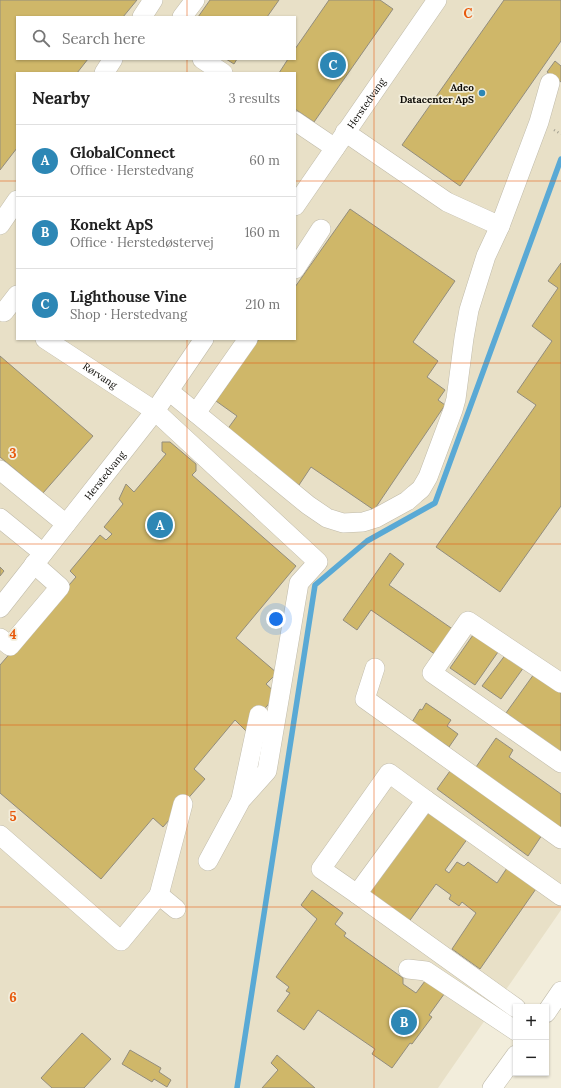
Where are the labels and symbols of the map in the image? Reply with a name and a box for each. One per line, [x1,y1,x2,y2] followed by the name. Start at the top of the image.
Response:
[464,5,473,22] text: C
[320,50,346,80] pin: C
[344,75,389,131] street label: Herstedvang
[400,81,474,106] place label: Adeo Datacenter ApS
[477,88,487,98] marker: Adeo Datacenter ApS
[80,360,120,392] street label: Rørvang
[9,445,17,462] text: 3
[82,448,129,503] street label: Herstedvang
[147,510,173,540] pin: A
[266,609,286,629] your location
[9,626,17,643] text: 4
[9,808,17,825] text: 5
[9,989,17,1006] text: 6
[391,1007,417,1037] pin: B

